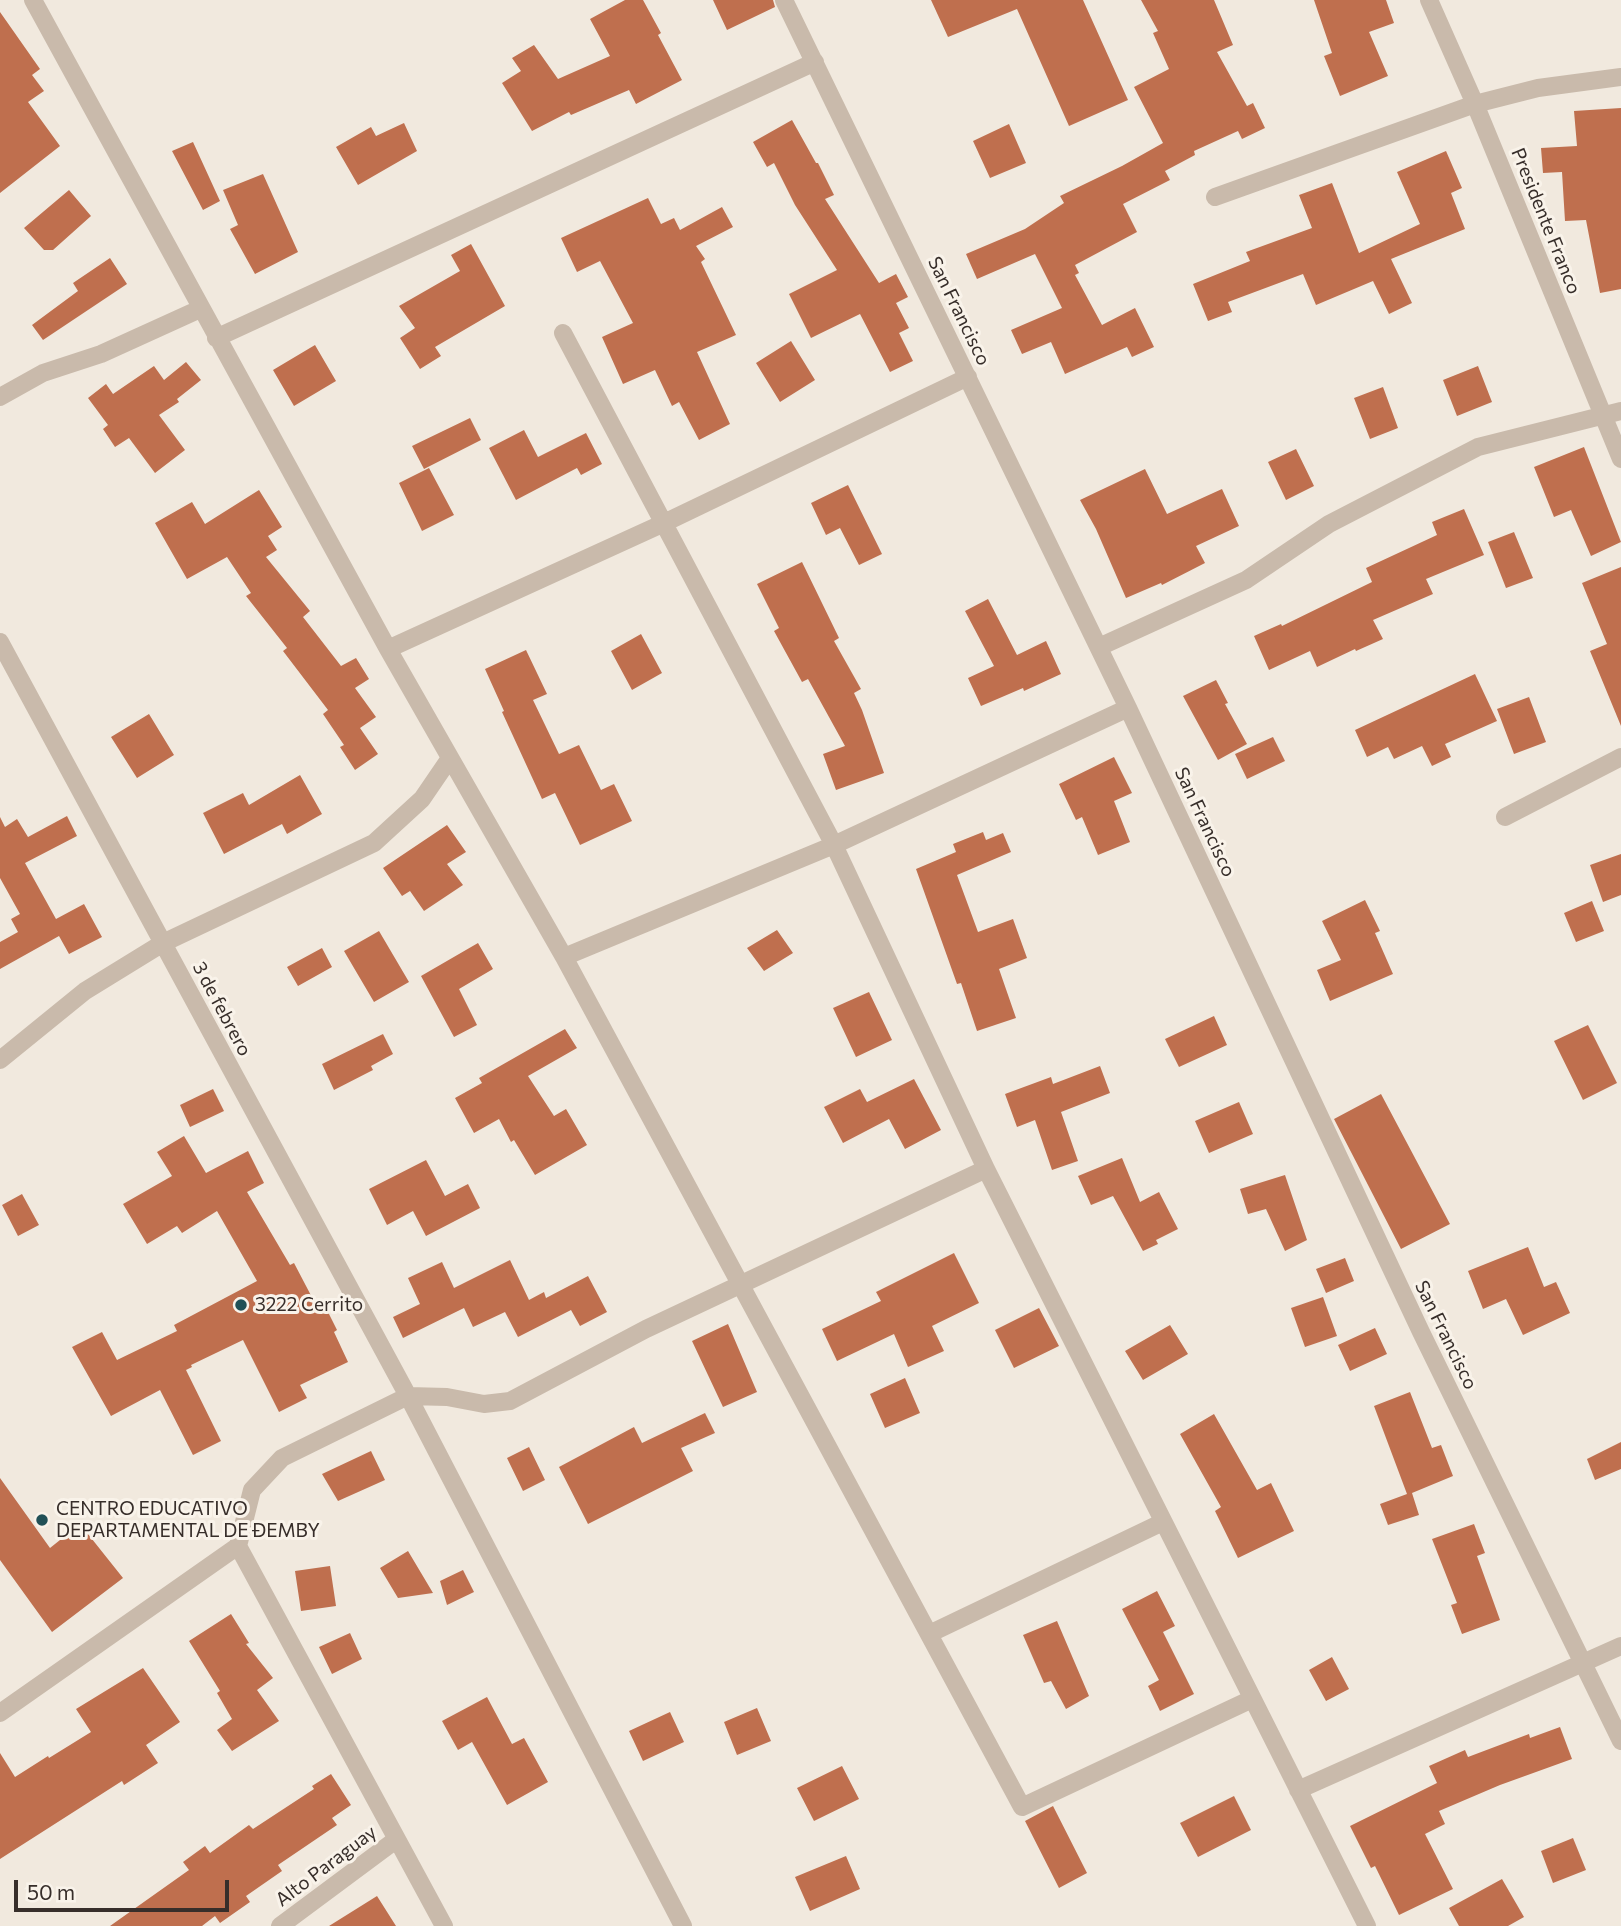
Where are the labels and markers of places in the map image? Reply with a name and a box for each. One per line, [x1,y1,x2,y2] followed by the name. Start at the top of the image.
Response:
[255,1294,363,1316] place label: 3222 Cerrito
[233,1297,249,1313] marker: 3222 Cerrito
[56,1498,320,1542] place label: CENTRO EDUCATIVO DEPARTAMENTAL DE ÐEMBY
[34,1512,50,1528] marker: CENTRO EDUCATIVO DEPARTAMENTAL DE ÐEMBY

